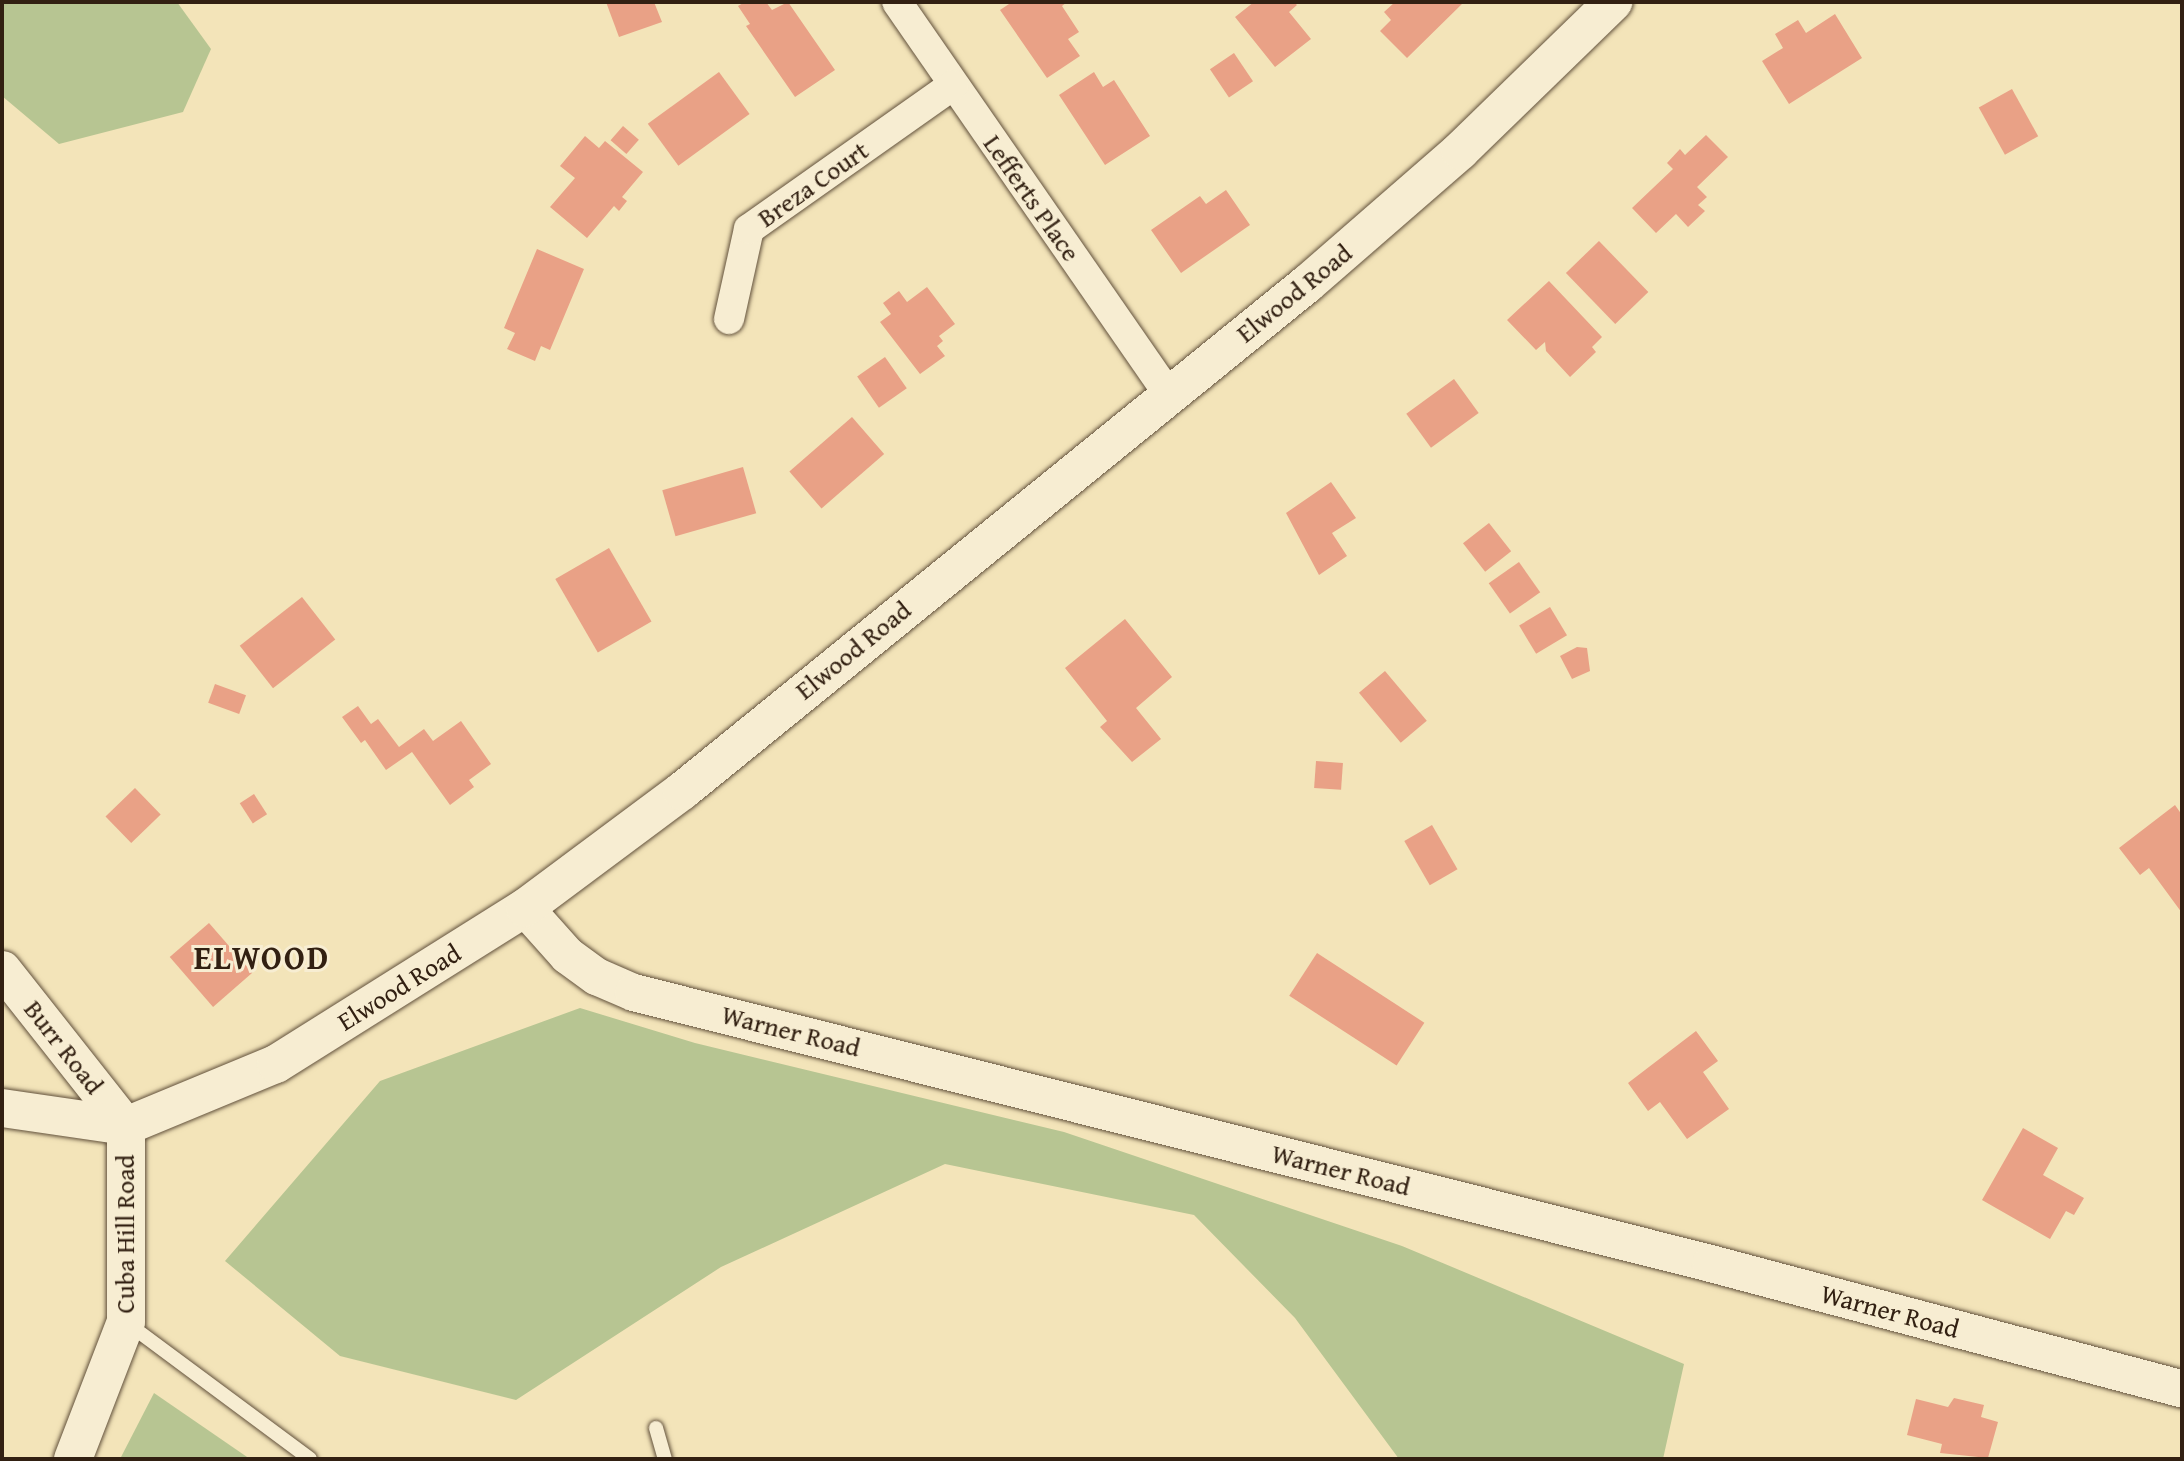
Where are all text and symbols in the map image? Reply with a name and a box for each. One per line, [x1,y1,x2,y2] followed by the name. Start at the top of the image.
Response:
[977,129,1087,267] street label: Lefferts Place
[752,135,874,233] street label: Breza Court
[1230,237,1358,349] street label: Elwood Road
[789,594,917,706] street label: Elwood Road
[332,937,466,1037] street label: Elwood Road
[195,938,329,978] district label: ELWOOD
[18,994,110,1100] street label: Burr Road
[718,999,864,1063] street label: Warner Road
[1268,1138,1414,1202] street label: Warner Road
[109,1155,141,1313] street label: Cuba Hill Road
[1818,1278,1962,1344] street label: Warner Road

